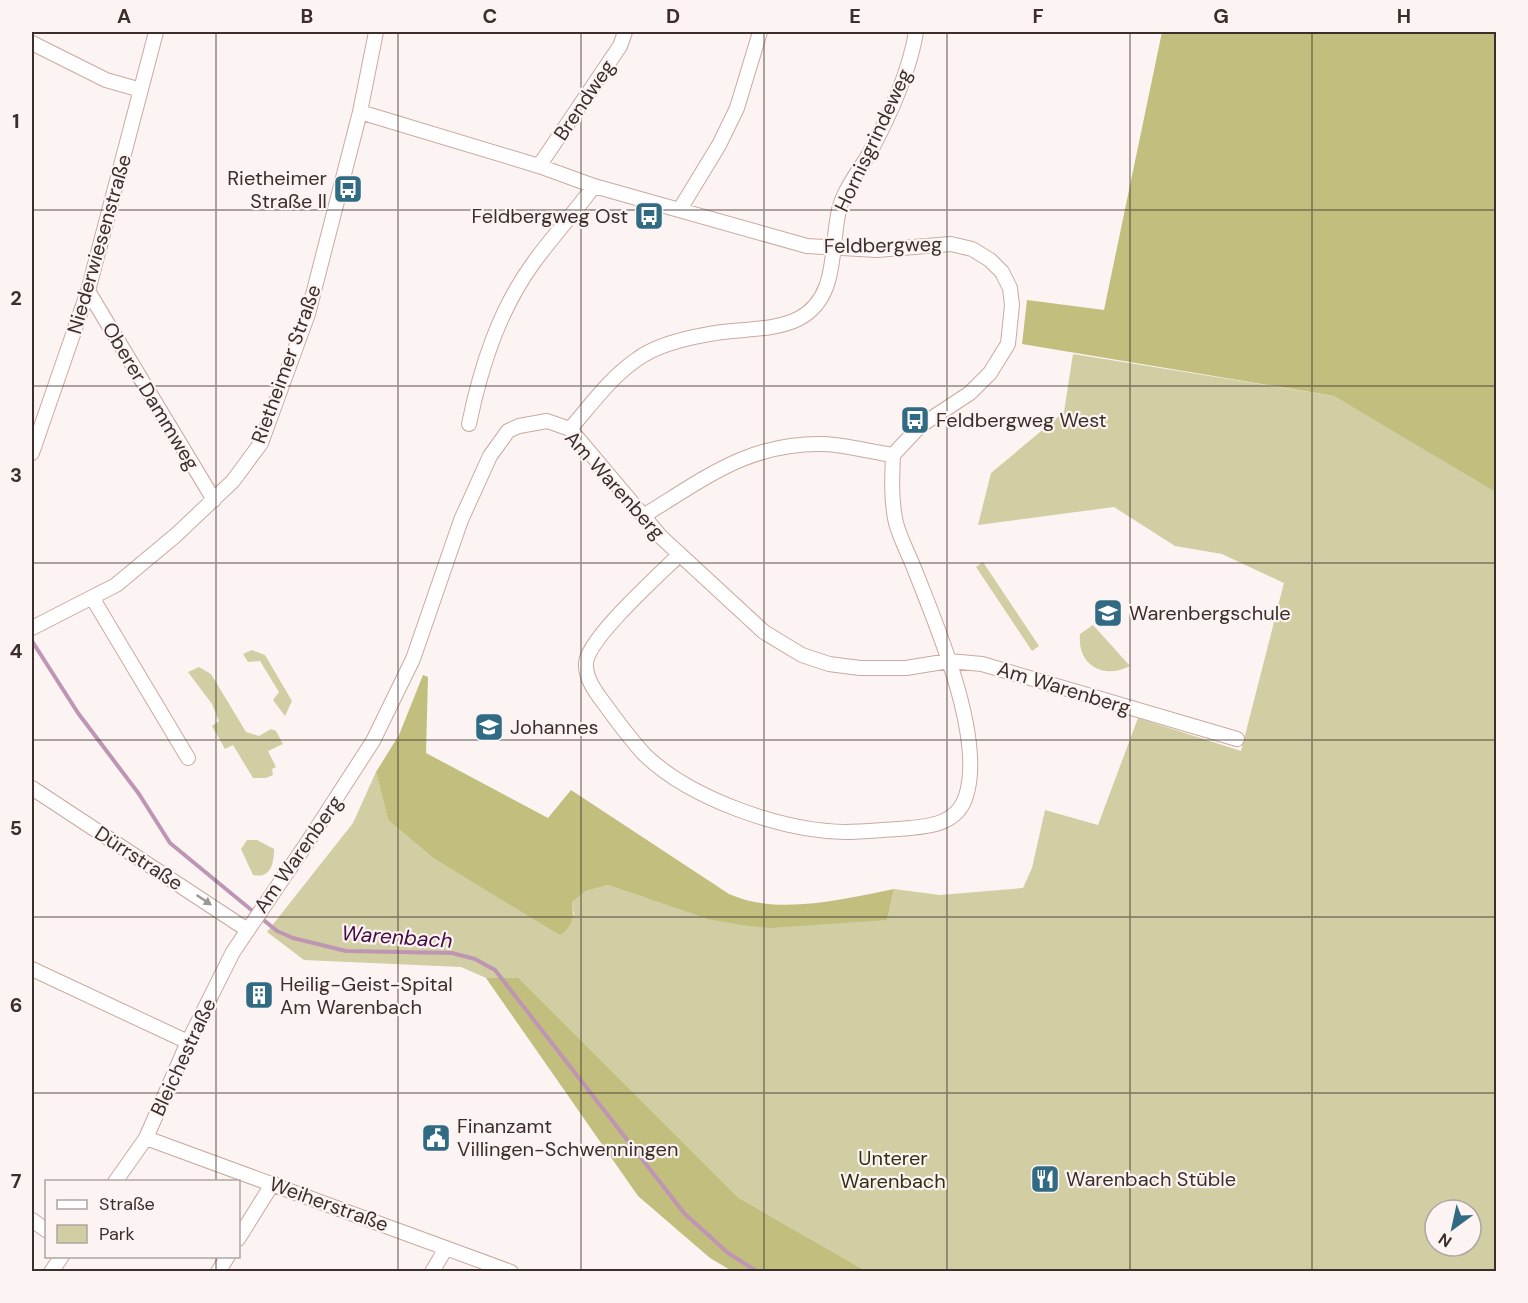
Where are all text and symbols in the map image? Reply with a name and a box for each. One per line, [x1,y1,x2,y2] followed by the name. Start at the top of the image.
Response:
[117,3,131,29] text: A
[301,3,313,29] text: B
[483,3,497,29] text: C
[666,3,680,29] text: D
[849,3,861,29] text: E
[1032,3,1044,29] text: F
[1213,3,1229,29] text: G
[1397,3,1411,29] text: H
[548,55,620,145] street label: Brendweg
[828,64,918,216] street label: Hornisgrindeweg
[12,108,20,134] text: 1
[61,151,137,337] street label: Niederwiesenstraße
[227,165,327,214] place label: Rietheimer Straße II
[332,173,364,205] bus stop icon: Rietheimer Straße II
[633,200,665,232] bus stop icon: Feldbergweg Ost
[472,203,628,229] place label: Feldbergweg Ost
[824,231,942,259] street label: Feldbergweg
[245,281,327,447] street label: Rietheimer Straße
[10,285,22,311] text: 2
[97,317,205,475] street label: Oberer Dammweg
[899,404,931,436] bus stop icon: Feldbergweg West
[936,407,1107,433] place label: Feldbergweg West
[559,425,671,545] street label: Am Warenberg
[10,462,22,488] text: 3
[1092,597,1124,629] school or university icon: Warenbergschule
[1129,600,1291,626] place label: Warenbergschule
[10,638,23,664] text: 4
[994,655,1134,721] street label: Am Warenberg
[473,711,505,743] school or university icon: Johannes
[510,714,599,740] place label: Johannes
[248,790,348,918] street label: Am Warenberg
[10,815,22,841] text: 5
[90,820,188,896] street label: Dürrstraße
[195,895,212,906] one-way arrow
[340,919,454,955] water label: Warenbach
[280,971,453,1020] place label: Heilig-Geist-Spital Am Warenbach
[243,979,275,1011] building icon: Heilig-Geist-Spital Am Warenbach
[10,992,22,1018] text: 6
[144,994,222,1120] street label: Bleichestraße
[457,1113,678,1162] place label: Finanzamt Villingen-Schwenningen
[420,1122,452,1154] public building icon: Finanzamt Villingen-Schwenningen
[840,1145,946,1194] park label: Unterer Warenbach
[1029,1163,1061,1195] restaurant icon: Warenbach Stüble
[1066,1166,1236,1192] place label: Warenbach Stüble
[11,1168,22,1194] text: 7
[266,1170,392,1238] street label: Weiherstraße
[45,1180,240,1258] legend
[99,1192,155,1216] text: Straße
[1423,1198,1483,1258] north arrow
[99,1222,135,1246] text: Park
[1434,1228,1456,1252] text: N

